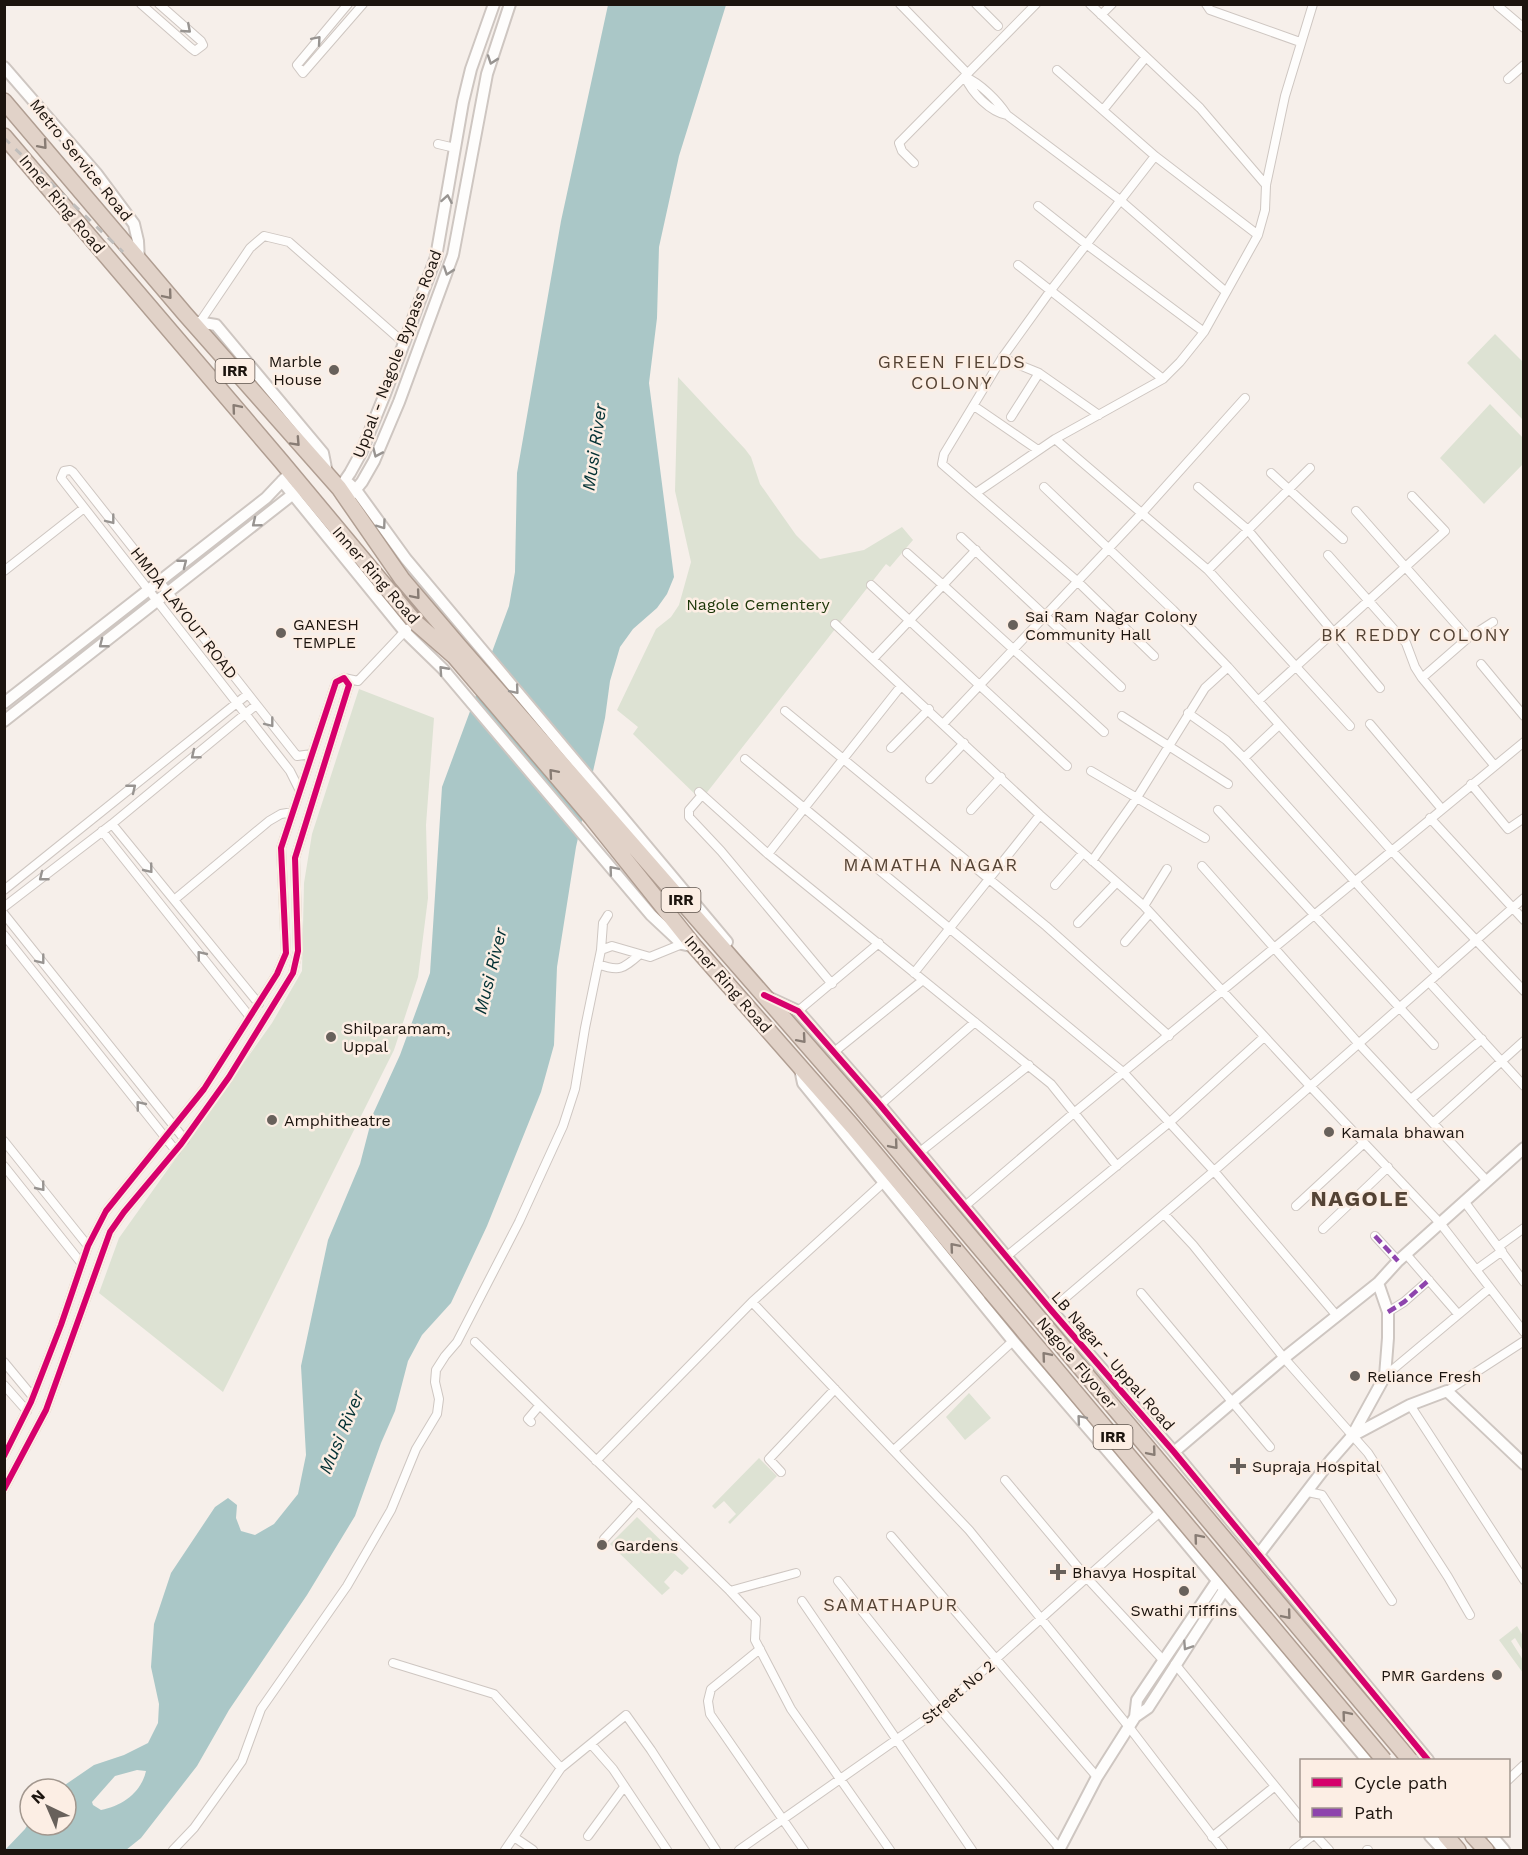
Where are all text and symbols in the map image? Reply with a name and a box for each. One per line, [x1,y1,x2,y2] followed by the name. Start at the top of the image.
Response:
[180,22,191,33] one-way arrow
[310,36,321,47] one-way arrow
[486,54,499,65] one-way arrow
[26,95,136,225] street label: Metro Service Road
[36,138,47,149] one-way arrow
[15,151,109,257] street label: Inner Ring Road
[440,195,452,204] one-way arrow
[348,247,446,461] street label: Uppal - Nagole Bypass Road
[442,265,455,276] one-way arrow
[161,288,172,299] one-way arrow
[878,351,1026,393] district label: GREEN FIELDS COLONY
[269,352,322,389] place label: Marble House
[216,359,254,383] road number: IRR
[327,363,341,377] marker: Marble House
[577,401,611,492] water label: Musi River
[232,404,243,415] one-way arrow
[289,435,300,445] one-way arrow
[373,447,385,458] one-way arrow
[103,513,114,524] one-way arrow
[252,516,263,527] one-way arrow
[375,519,386,530] one-way arrow
[328,522,424,628] street label: Inner Ring Road
[127,543,241,683] street label: HMDA LAYOUT ROAD
[176,559,187,570] one-way arrow
[408,588,419,599] one-way arrow
[686,595,831,614] park label: Nagole Cementery
[1025,607,1198,644] place label: Sai Ram Nagar Colony Community Hall
[293,615,359,652] place label: GANESH TEMPLE
[1006,618,1020,632] marker: Sai Ram Nagar Colony Community Hall
[1321,624,1511,645] district label: BK REDDY COLONY
[274,626,288,640] marker: GANESH TEMPLE
[99,636,110,647] one-way arrow
[439,666,450,677] one-way arrow
[508,683,519,694] one-way arrow
[263,716,274,727] one-way arrow
[191,748,202,759] one-way arrow
[550,769,561,780] one-way arrow
[125,784,136,795] one-way arrow
[843,854,1019,875] district label: MAMATHA NAGAR
[142,862,153,873] one-way arrow
[609,866,620,877] one-way arrow
[38,870,49,881] one-way arrow
[662,888,700,912] road number: IRR
[469,925,511,1016] water label: Musi River
[680,931,776,1037] street label: Inner Ring Road
[197,951,208,962] one-way arrow
[33,953,44,964] one-way arrow
[343,1019,451,1056] place label: Shilparamam, Uppal
[324,1030,338,1044] marker: Shilparamam, Uppal
[795,1032,806,1043] one-way arrow
[136,1101,147,1112] one-way arrow
[284,1111,391,1130] place label: Amphitheatre
[265,1113,279,1127] marker: Amphitheatre
[1341,1123,1465,1142] place label: Kamala bhawan
[1322,1125,1336,1139] marker: Kamala bhawan
[887,1138,898,1149] one-way arrow
[34,1180,45,1191] one-way arrow
[1311,1186,1409,1211] district label: NAGOLE
[950,1243,961,1254] one-way arrow
[1047,1288,1179,1434] street label: LB Nagar - Uppal Road
[1033,1313,1121,1413] street label: Nagole Flyover
[1042,1352,1053,1363] one-way arrow
[1367,1367,1481,1386] place label: Reliance Fresh
[1348,1369,1362,1383] marker: Reliance Fresh
[314,1386,368,1477] water label: Musi River
[1077,1415,1088,1426] one-way arrow
[1094,1425,1132,1449] road number: IRR
[1144,1445,1155,1456] one-way arrow
[1229,1457,1247,1475] marker: Supraja Hospital
[1252,1457,1381,1476] place label: Supraja Hospital
[1194,1534,1205,1545] one-way arrow
[614,1536,679,1555] place label: Gardens
[595,1538,609,1552] marker: Gardens
[1049,1563,1067,1581] marker: Bhavya Hospital
[1072,1563,1196,1582] place label: Bhavya Hospital
[1177,1584,1191,1598] marker: Swathi Tiffins
[823,1594,959,1615] district label: SAMATHAPUR
[1131,1601,1237,1620] place label: Swathi Tiffins
[1280,1608,1291,1619] one-way arrow
[1183,1639,1194,1650] one-way arrow
[918,1656,998,1728] street label: Street No 2
[1381,1666,1485,1685] place label: PMR Gardens
[1490,1668,1504,1682] marker: PMR Gardens
[1343,1711,1354,1722] one-way arrow
[1300,1759,1510,1837] legend
[1354,1772,1448,1793] text: Cycle path
[18,1777,78,1837] north arrow
[27,1786,49,1808] text: N
[1354,1802,1394,1823] text: Path

